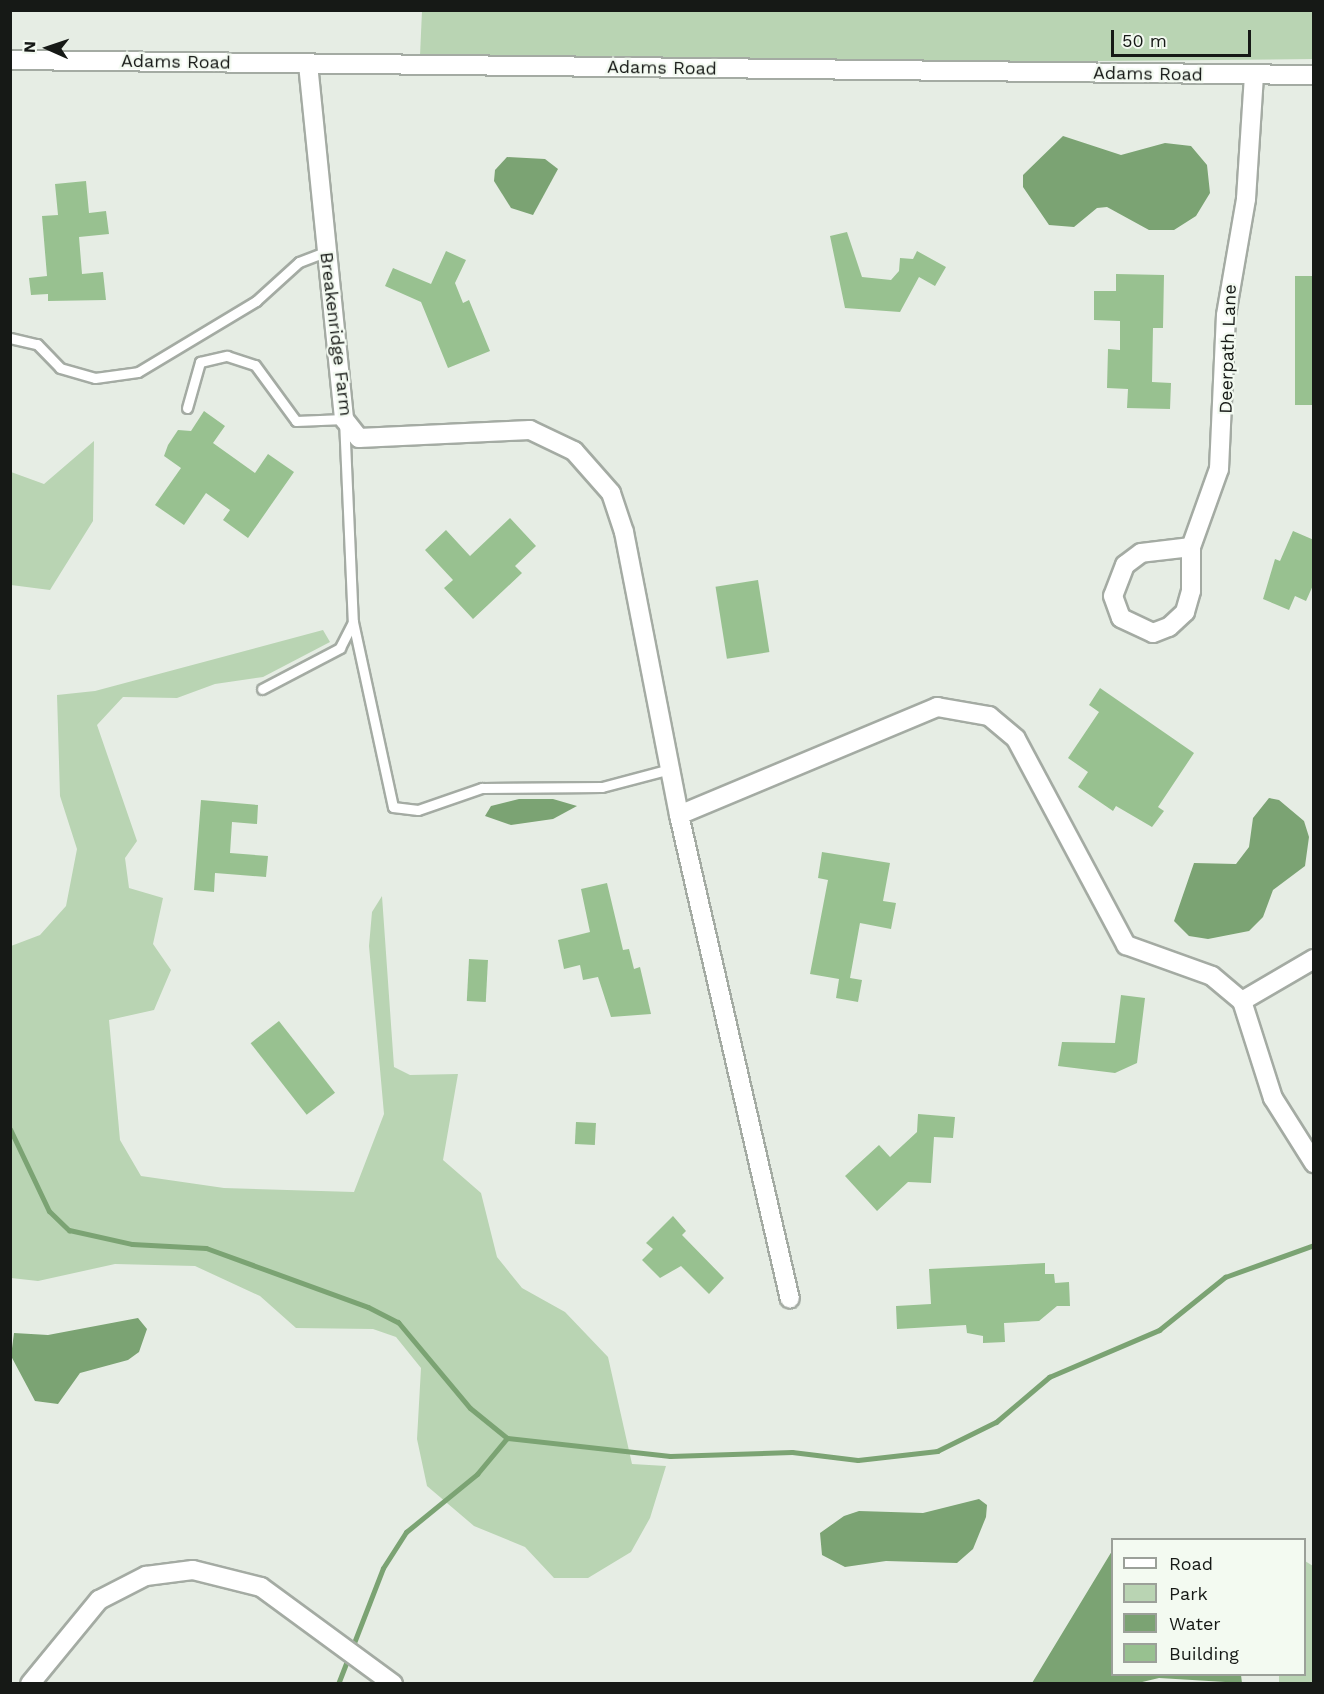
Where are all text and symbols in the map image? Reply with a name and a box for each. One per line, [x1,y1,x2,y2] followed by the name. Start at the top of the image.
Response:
[18,18,78,78] north arrow
[1114,18,1254,56] scale bar
[1122,30,1167,51] text: 50 m
[20,41,39,53] text: N
[121,50,231,74] street label: Adams Road
[607,56,717,80] street label: Adams Road
[1093,62,1203,86] street label: Adams Road
[315,251,357,417] street label: Breakenridge Farm
[1215,284,1241,414] street label: Deerpath Lane
[1111,1538,1306,1676] legend
[1169,1553,1213,1574] text: Road
[1169,1583,1208,1604] text: Park
[1169,1613,1221,1634] text: Water
[1169,1643,1239,1664] text: Building

